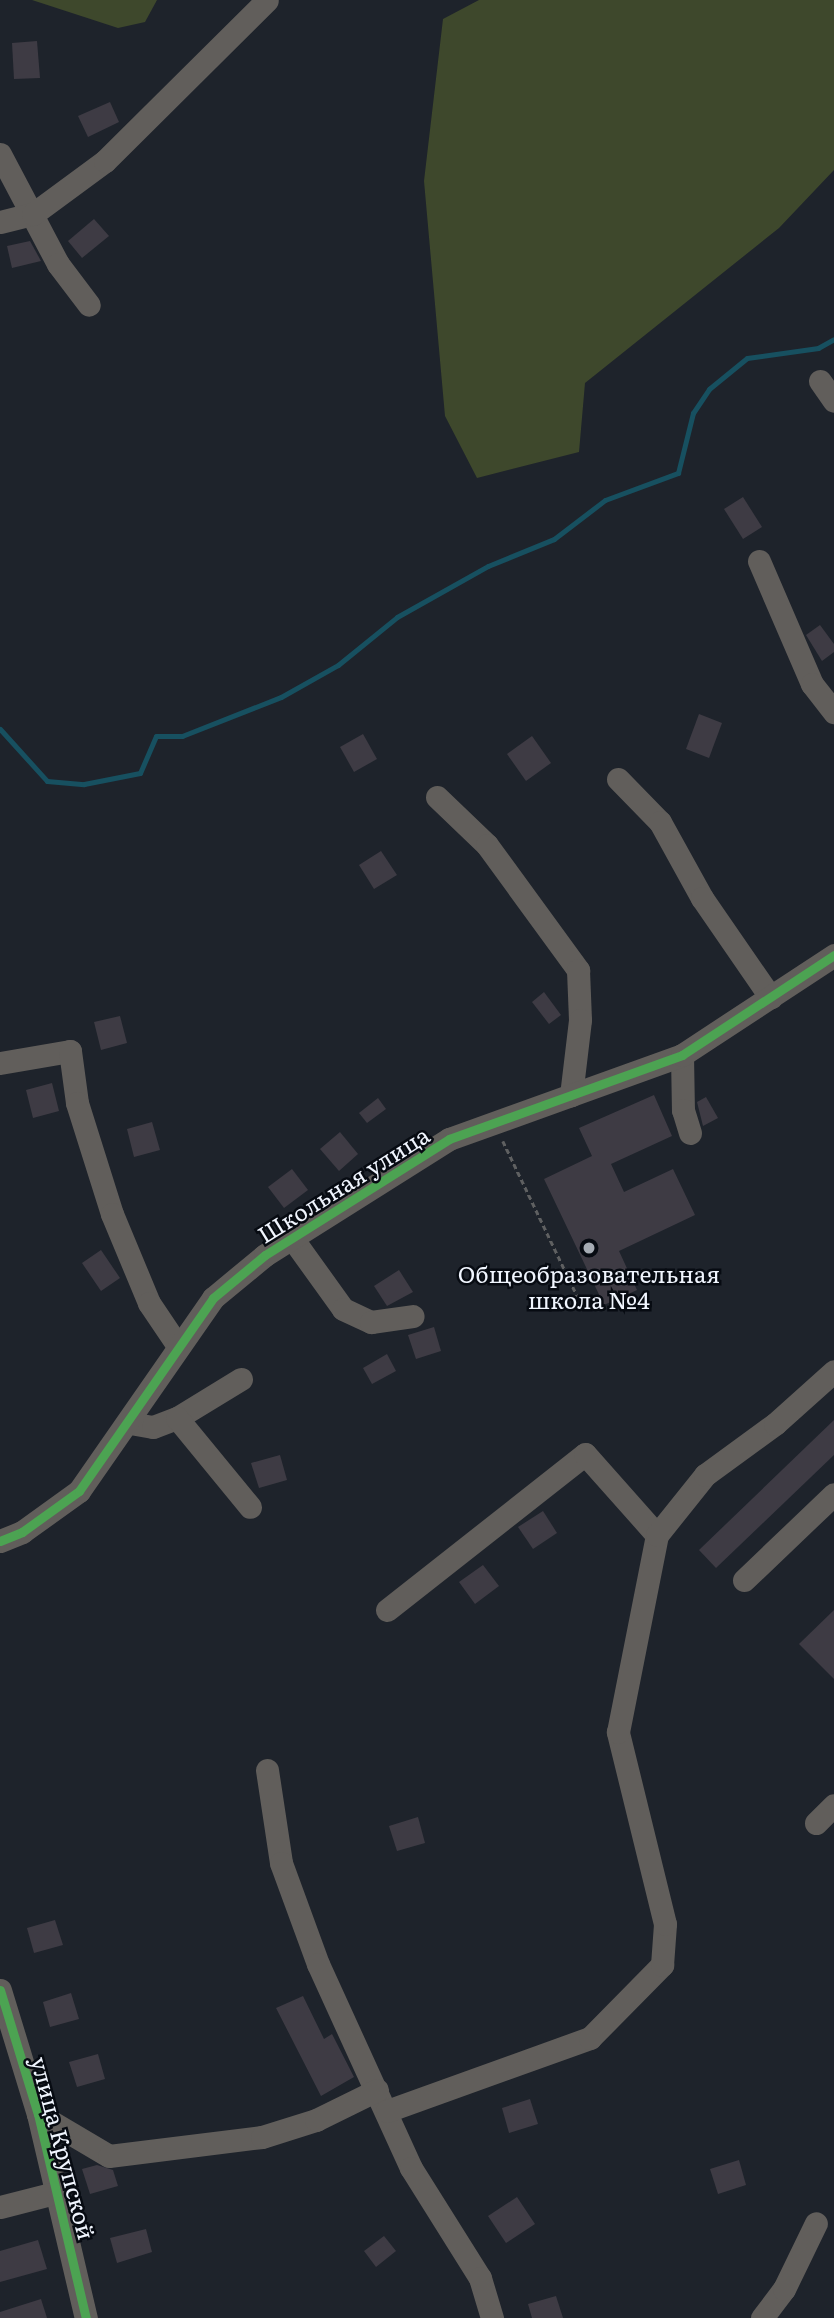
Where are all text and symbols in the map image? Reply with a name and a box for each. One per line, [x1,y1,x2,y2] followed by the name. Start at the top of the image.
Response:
[252,1120,434,1248] street label: Школьная улица
[581,1240,597,1256] marker: Общеобразовательная школа №4
[458,1259,720,1313] place label: Общеобразовательная школа №4
[26,2054,102,2242] street label: улица Крупской

